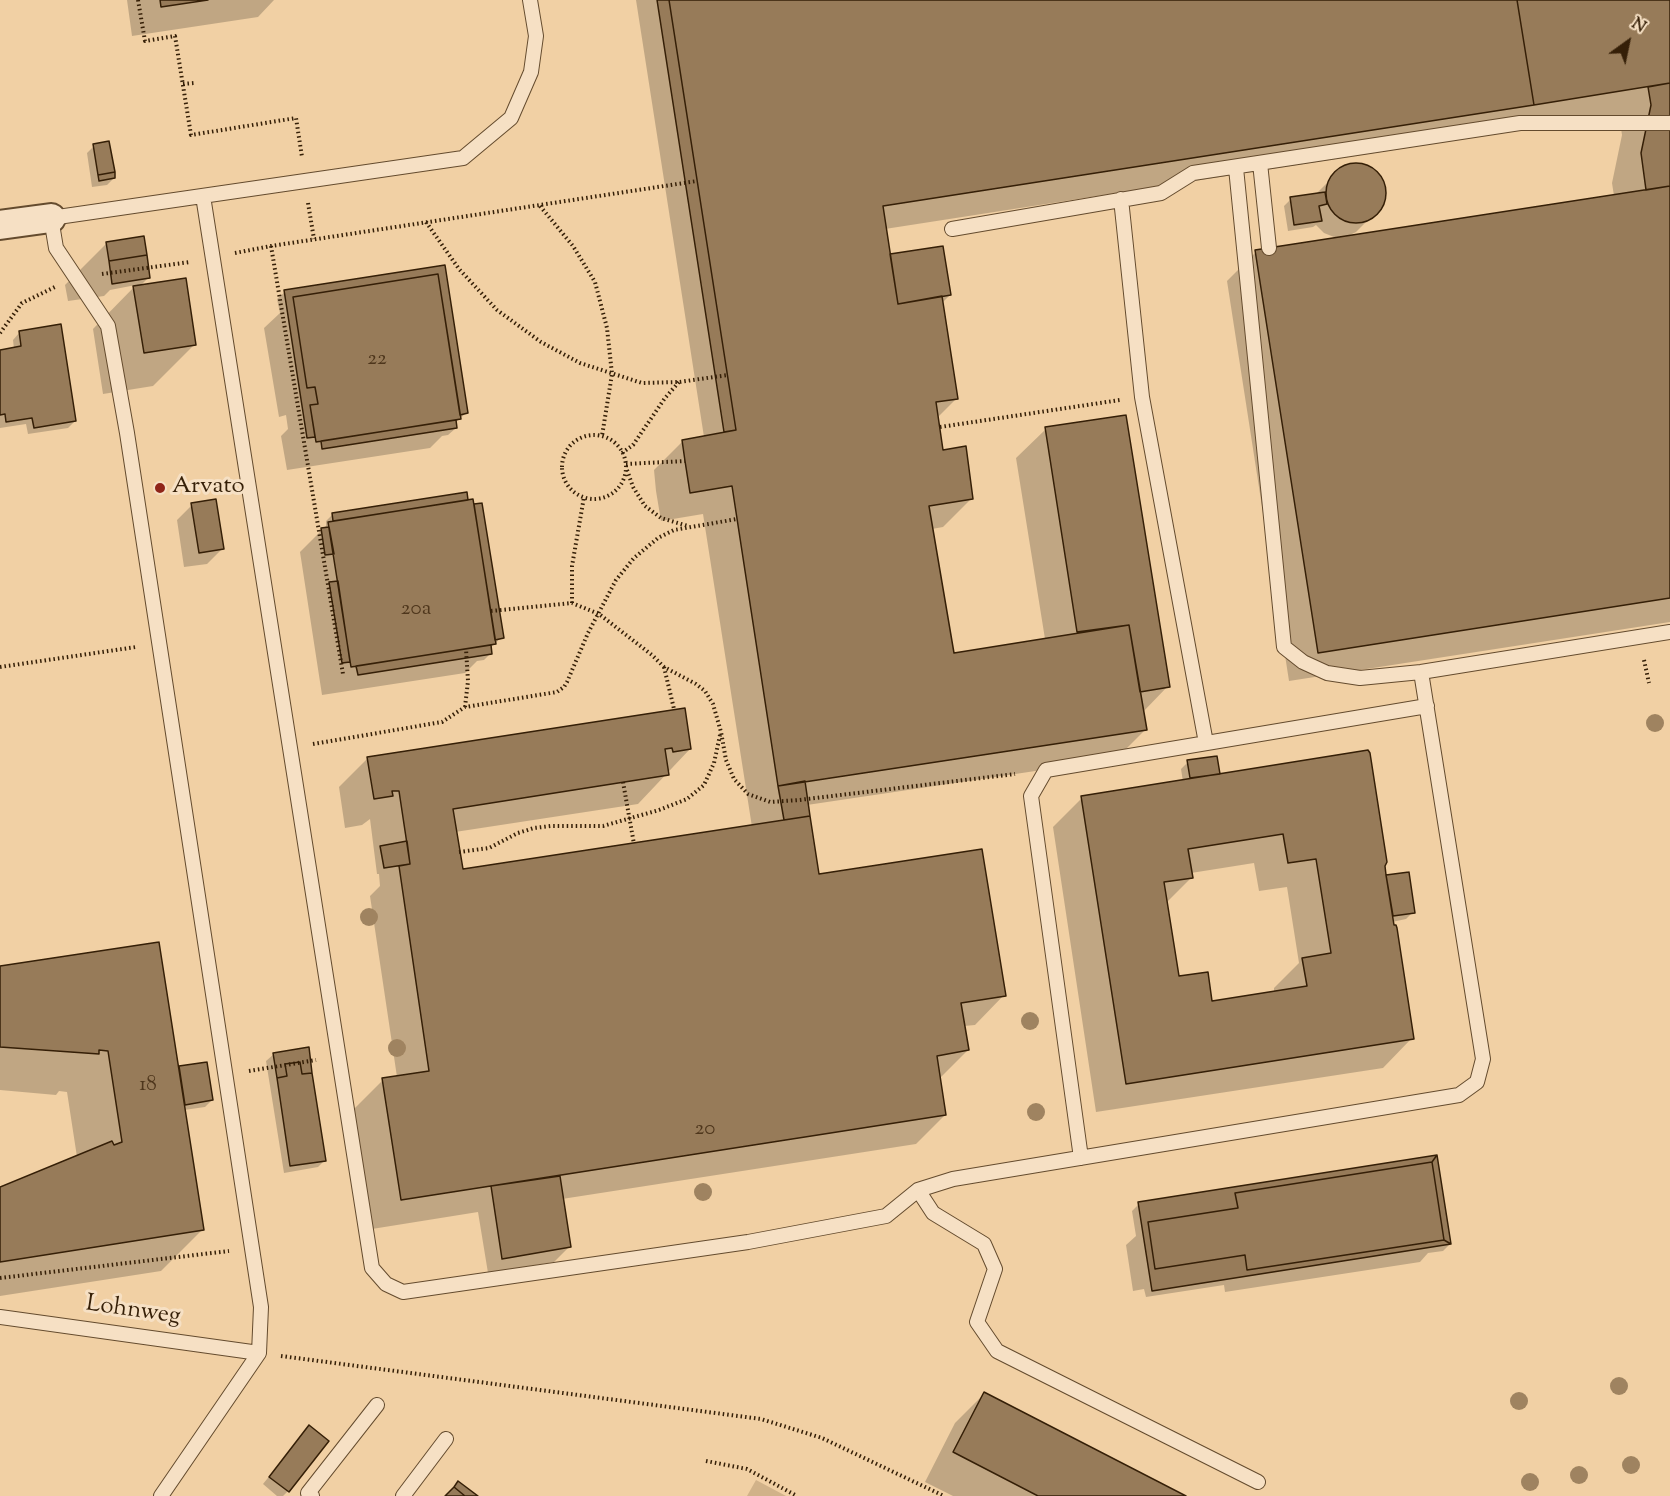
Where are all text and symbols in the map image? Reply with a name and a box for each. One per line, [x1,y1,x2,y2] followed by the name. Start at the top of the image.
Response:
[1598,12,1658,72] north arrow
[1626,13,1650,40] text: N
[367,347,387,373] house number: 22
[172,474,245,502] place label: Arvato
[153,481,167,495] marker: Arvato
[401,597,431,623] house number: 20a
[139,1073,157,1099] house number: 18
[695,1117,715,1143] house number: 20
[84,1291,182,1333] street label: Lohnweg

